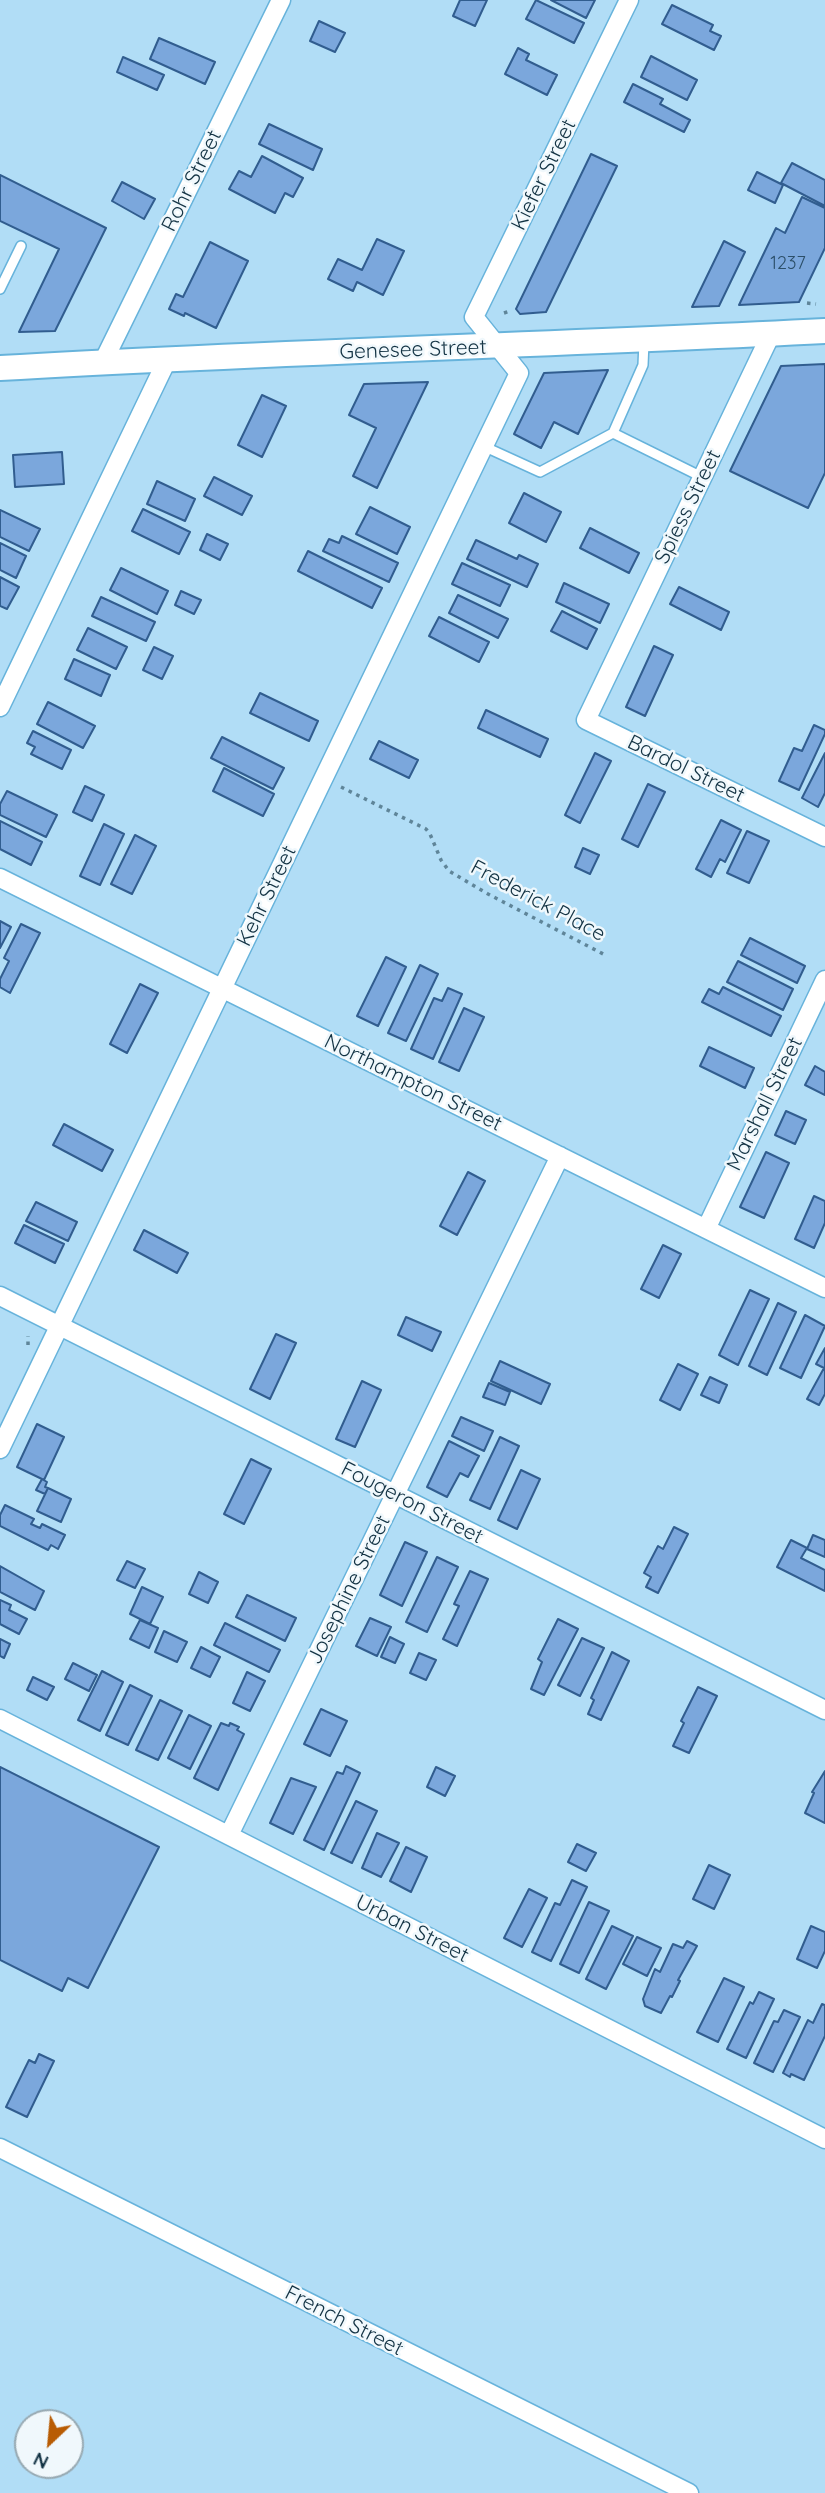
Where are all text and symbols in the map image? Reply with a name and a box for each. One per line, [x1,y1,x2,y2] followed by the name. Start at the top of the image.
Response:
[506,115,582,235] street label: Kiefer Street
[157,126,227,236] street label: Rohr Street
[770,253,806,275] house number: 1237
[339,335,487,365] street label: Genesee Street
[650,446,726,568] street label: Spiess Street
[623,730,749,808] street label: Bardol Street
[232,842,302,950] street label: Kehr Street
[466,855,610,947] street label: Frederick Place
[320,1029,506,1137] street label: Northampton Street
[722,1033,808,1175] street label: Marshall Street
[337,1456,487,1550] street label: Fougeron Street
[302,1511,396,1669] street label: Josephine Street
[351,1890,473,1968] street label: Urban Street
[281,2280,407,2362] street label: French Street
[14,2409,84,2479] north arrow
[29,2447,52,2475] text: N

